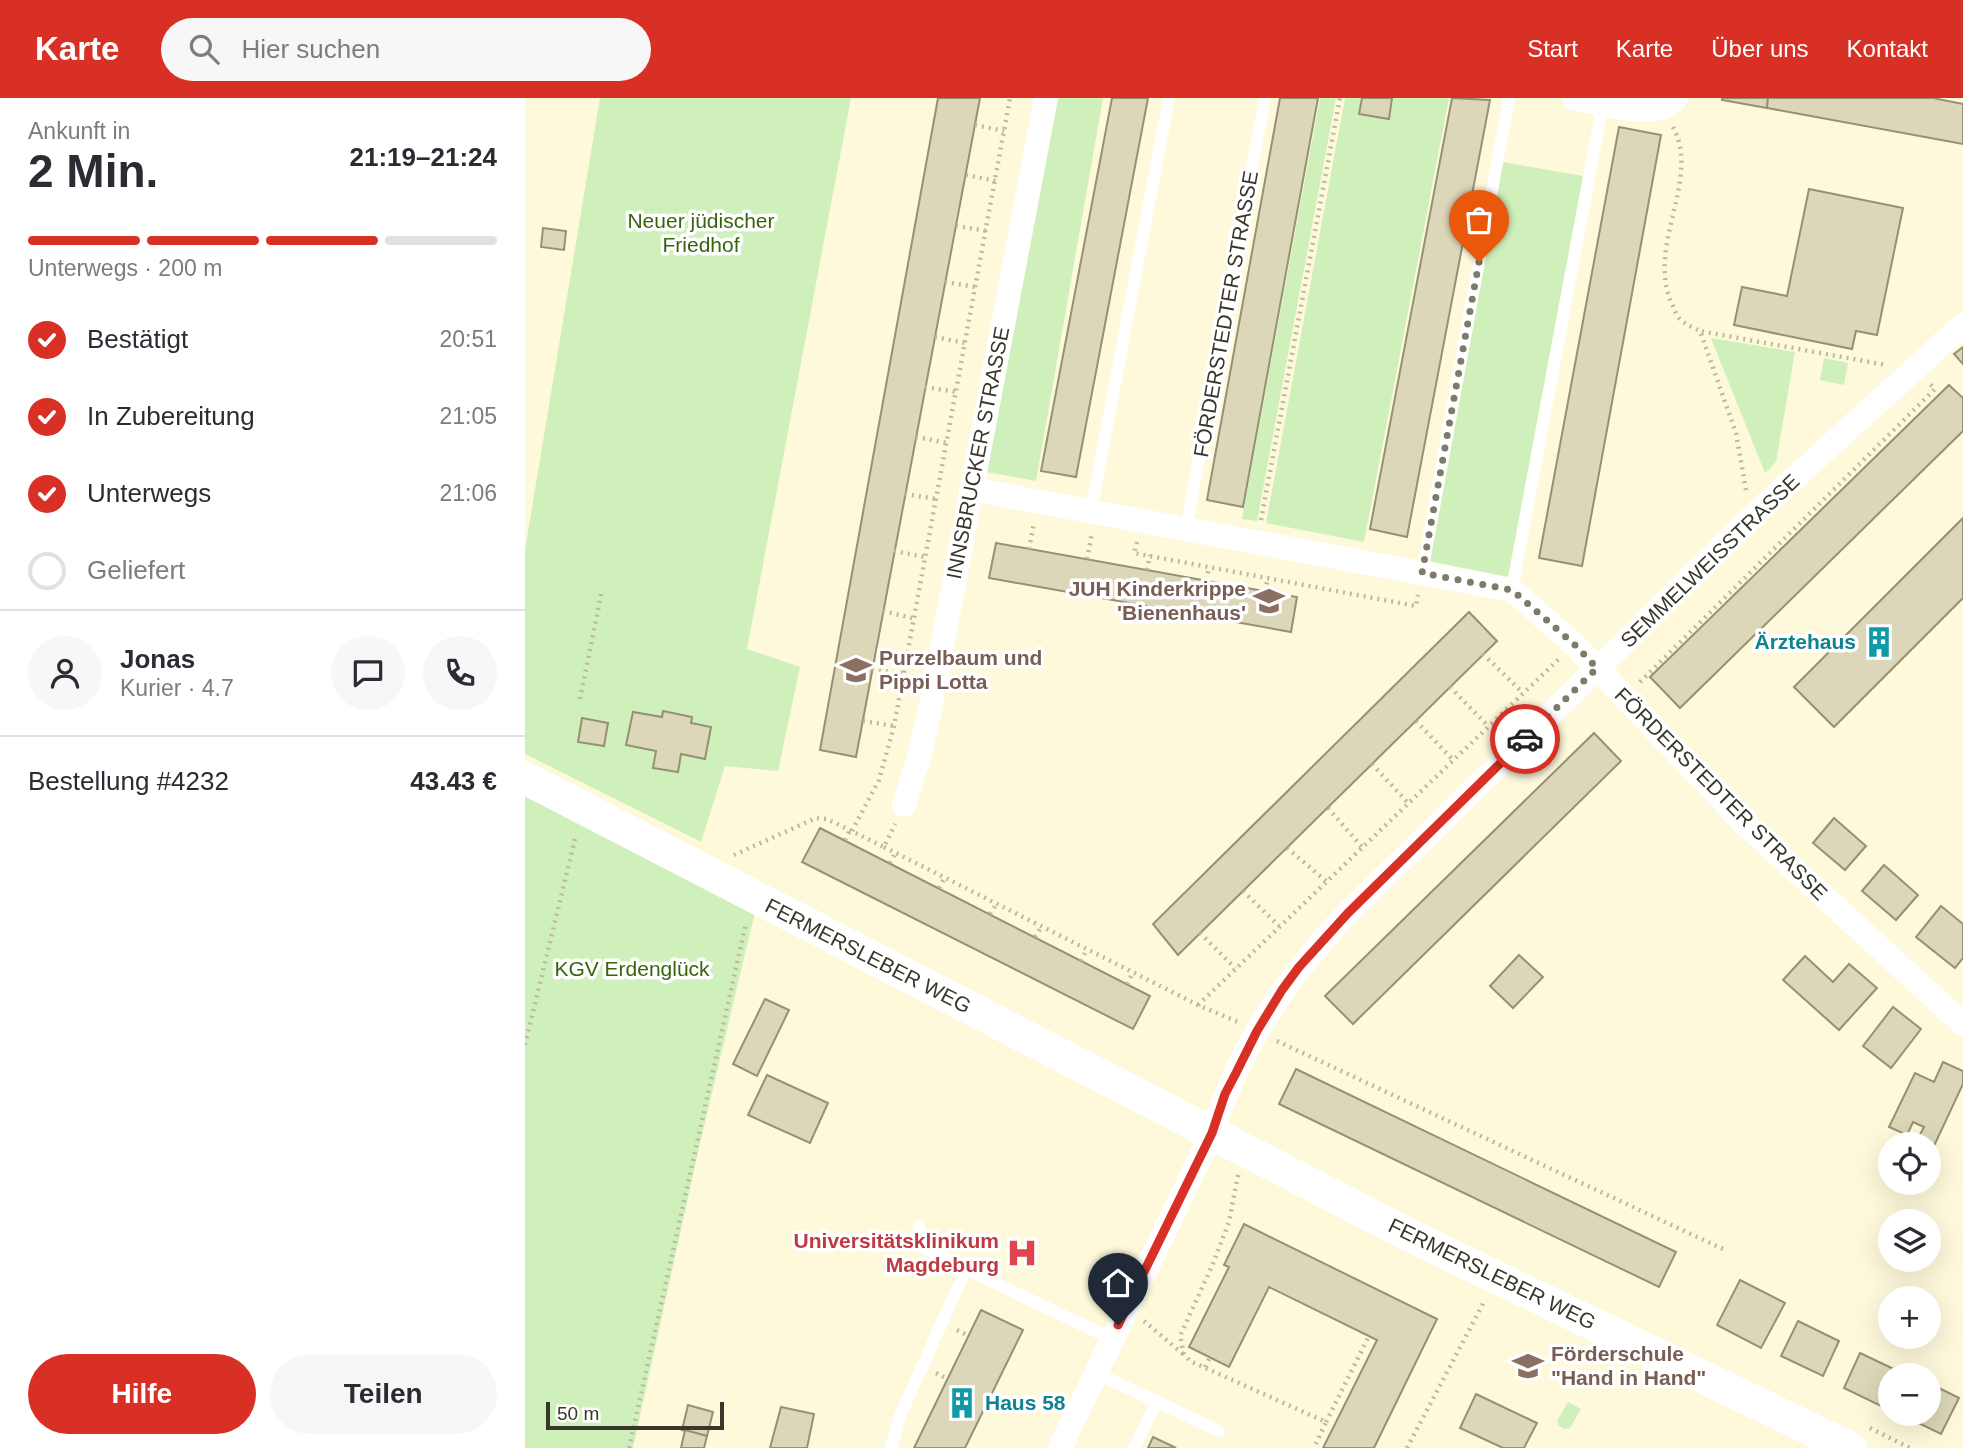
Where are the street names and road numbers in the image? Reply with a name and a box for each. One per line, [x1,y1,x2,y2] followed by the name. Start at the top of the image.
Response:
[1189,169,1262,459] street label: FÖRDERSTEDTER STRASSE
[942,325,1013,581] street label: INNSBRUCKER STRASSE
[1616,469,1804,652] street label: SEMMELWEISSTRASSE
[1610,683,1832,905] street label: FÖRDERSTEDTER STRASSE
[762,894,975,1017] street label: FERMERSLEBER WEG
[1385,1213,1600,1334] street label: FERMERSLEBER WEG

